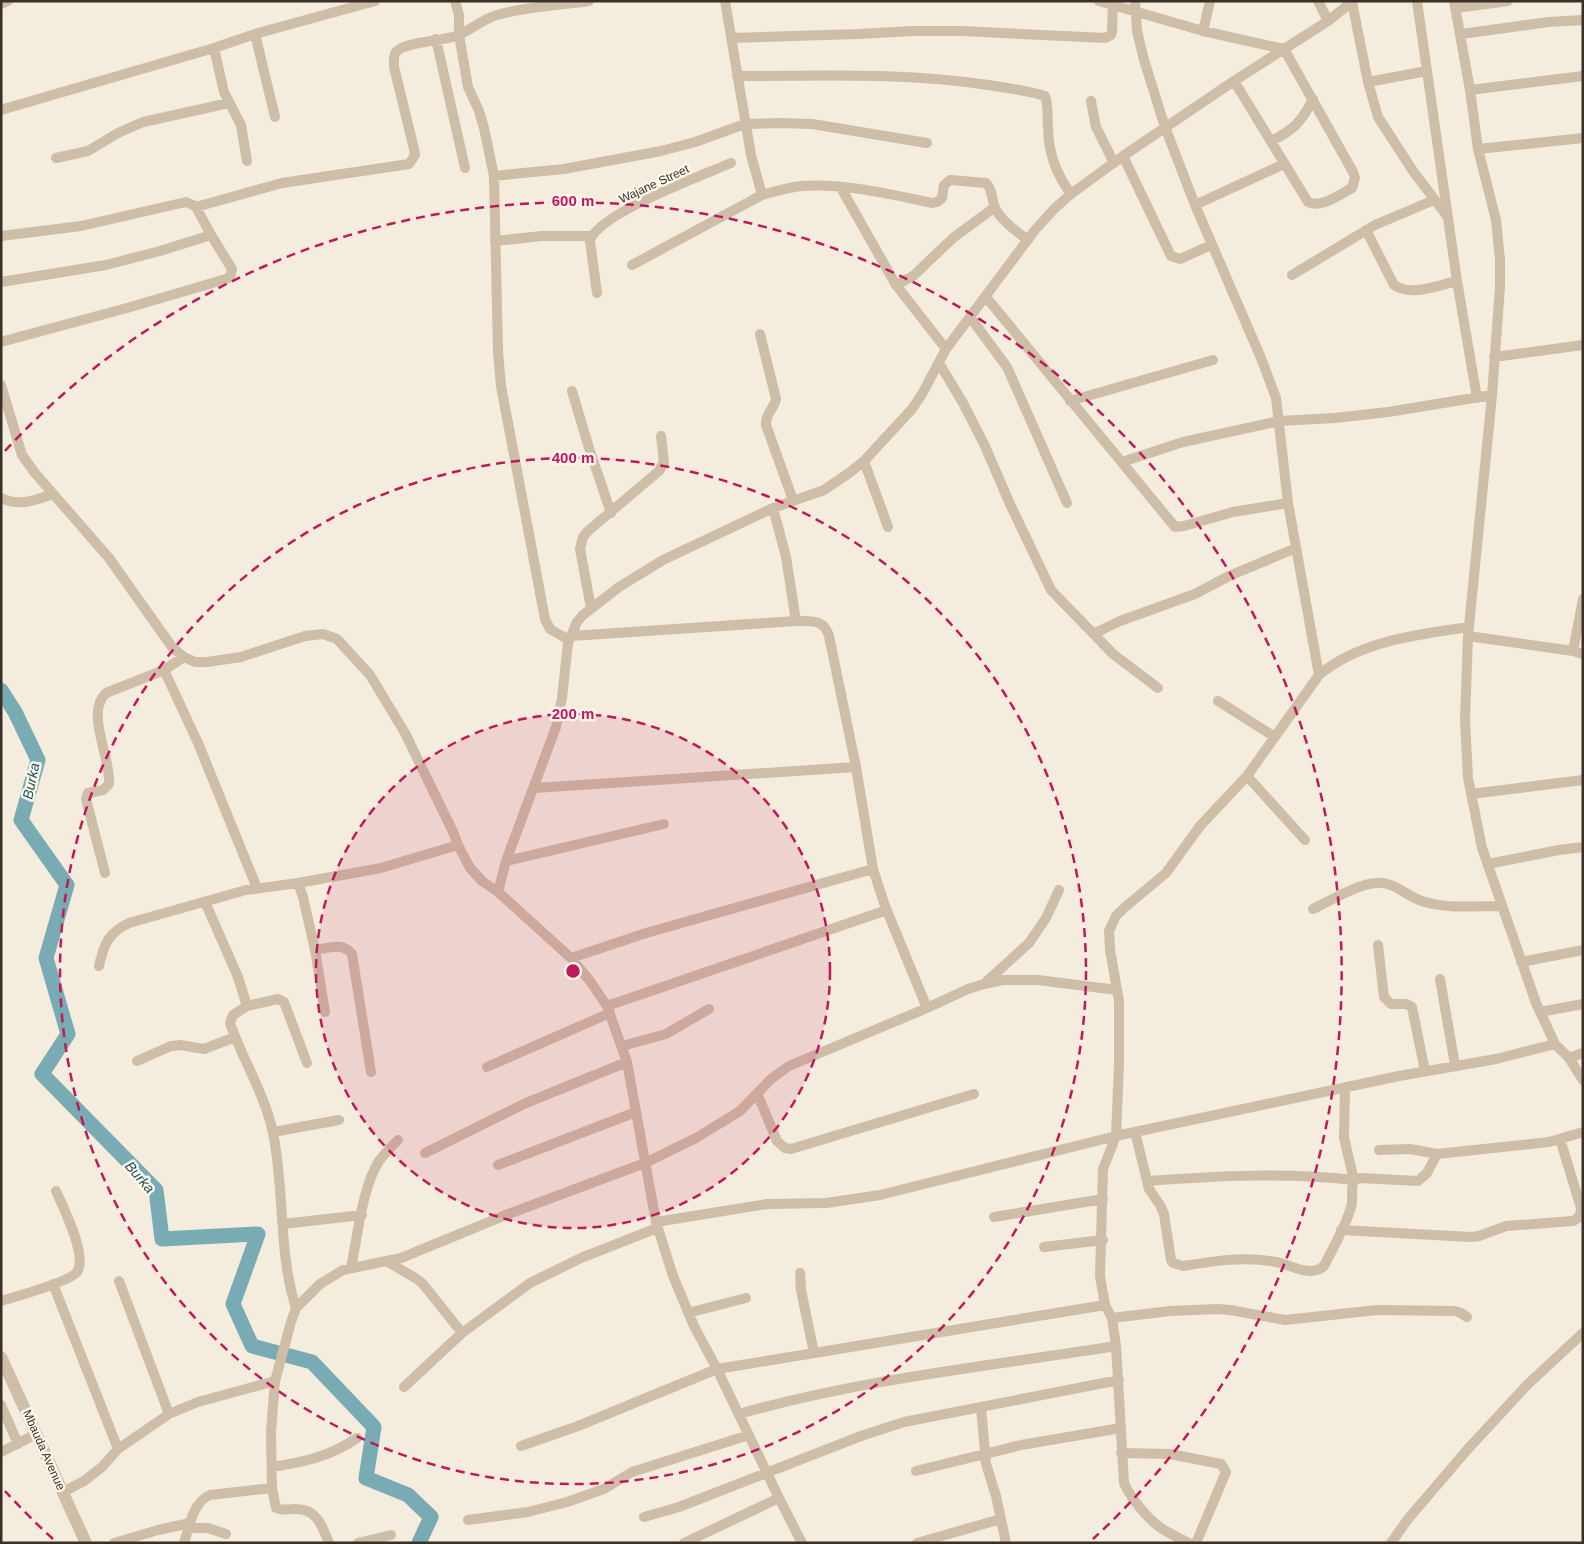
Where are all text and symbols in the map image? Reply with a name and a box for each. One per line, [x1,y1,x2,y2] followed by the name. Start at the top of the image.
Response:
[617,161,692,206] street label: Wajane Street
[552,192,594,209] text: 600 m
[552,449,594,466] text: 400 m
[552,705,594,722] text: 200 m
[19,761,43,801] water label: Burka
[564,962,582,980] centre of rings
[122,1158,158,1196] water label: Burka
[20,1408,68,1493] street label: Mbauda Avenue

